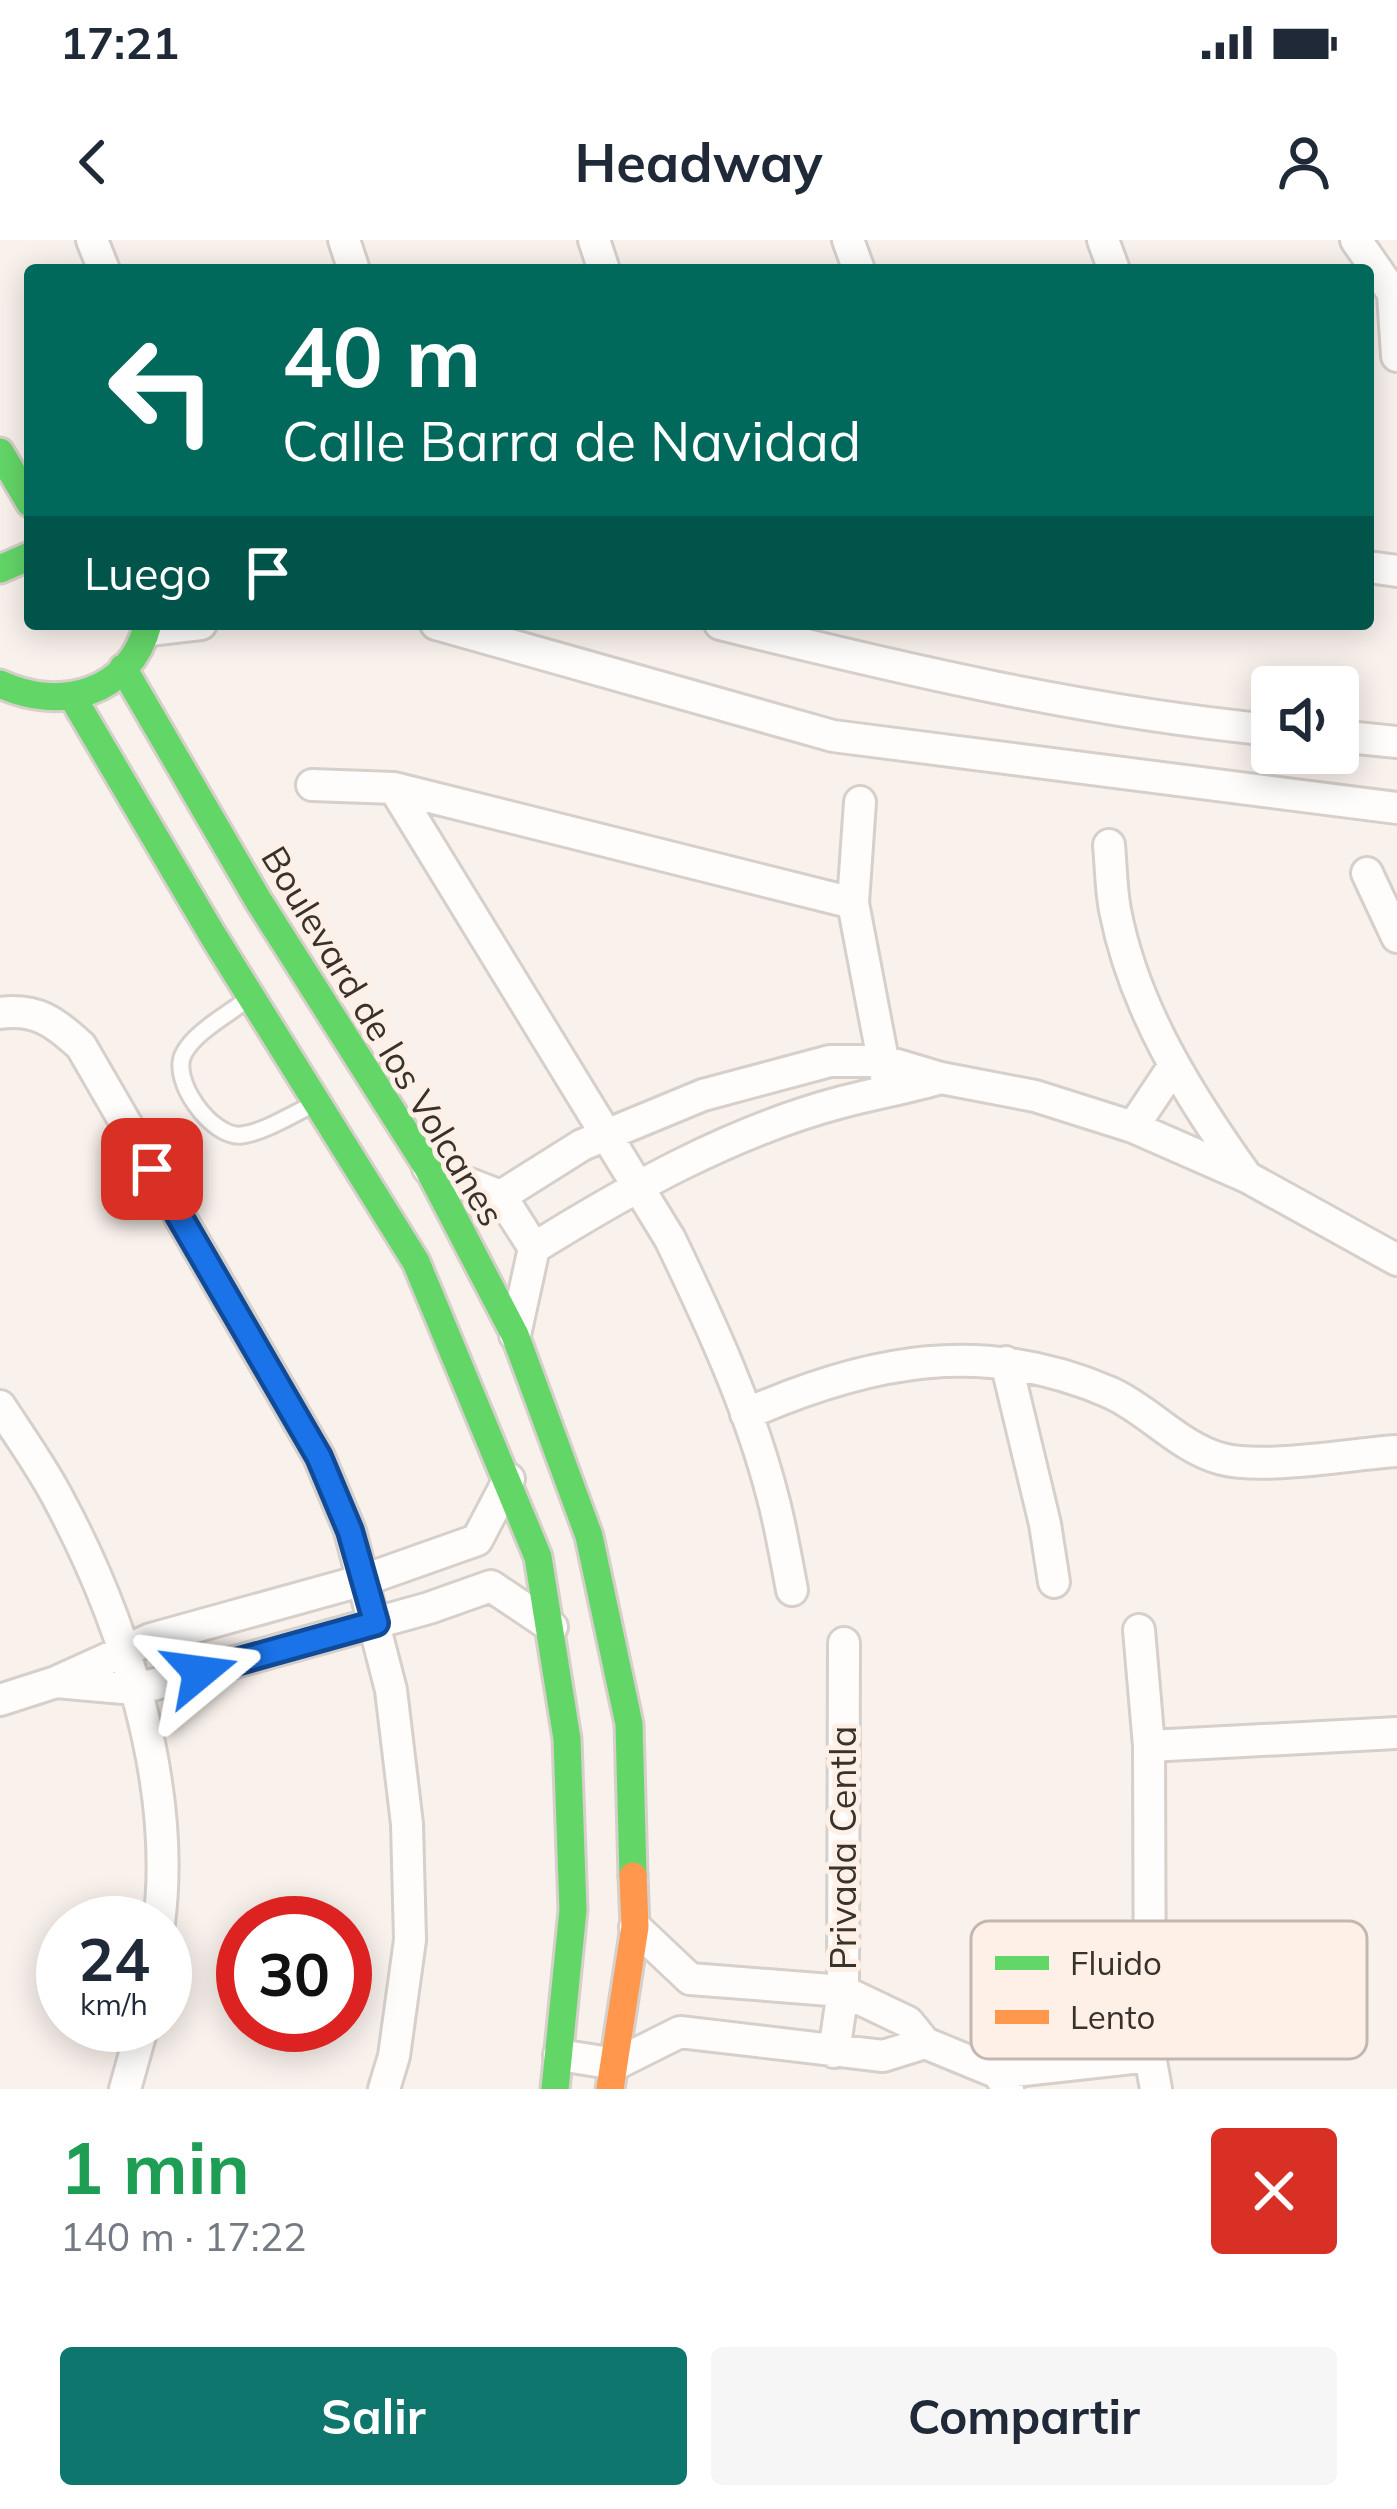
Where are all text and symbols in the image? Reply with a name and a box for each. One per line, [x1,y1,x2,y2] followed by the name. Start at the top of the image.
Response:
[60,14,179,70] text: 17:21
[574,128,823,196] text: Headway
[60,129,126,195] icon: back
[1271,129,1337,195] icon: person
[282,303,481,408] text: 40 m
[84,312,240,468] icon: left
[282,407,861,475] text: Calle Barra de Navidad
[235,540,301,606] icon: arrive
[84,545,211,601] text: Luego
[1251,666,1359,774] map controls
[1251,666,1359,774] button: sound
[252,838,515,1234] street label: Boulevard de los Volcanes
[101,1118,203,1220] pin
[119,1136,185,1202] icon: arrive
[137,1609,263,1735] position arrow
[820,1726,865,1970] street label: Privada Centla
[216,1896,372,2052] speed limit sign: 30
[78,1921,150,1996] text: 24
[971,1921,1367,2059] legend
[1070,1942,1162,1983] text: Fluido
[80,1985,148,2023] text: km/h
[1070,1996,1155,2037] text: Lento
[60,2122,250,2212] text: 1 min
[1211,2128,1337,2254] button: close
[60,2212,306,2261] text: 140 m · 17:22
[60,2347,687,2485] button: Salir
[711,2347,1337,2485] button: Compartir

